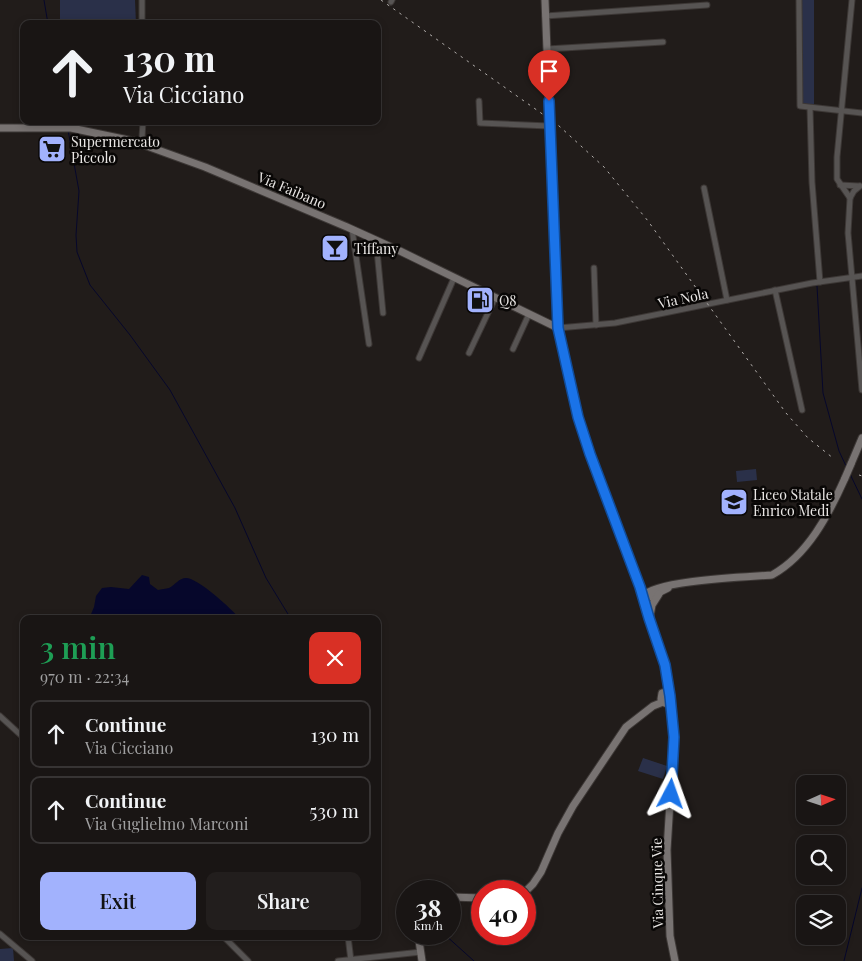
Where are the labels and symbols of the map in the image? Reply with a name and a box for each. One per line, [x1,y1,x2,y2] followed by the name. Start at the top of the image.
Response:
[528,50,570,101] pin
[71,132,160,167] place label: Supermercato Piccolo
[37,134,67,164] supermarket icon: Supermercato Piccolo
[254,167,329,213] street label: Via Faibano
[320,233,350,263] bar icon: Tiffany
[354,239,398,258] place label: Tiffany
[655,283,710,313] street label: Via Nola
[465,285,495,315] fuel station icon: Q8
[499,291,517,310] place label: Q8
[753,485,833,520] place label: Liceo Statale Enrico Medi
[719,487,749,517] school or university icon: Liceo Statale Enrico Medi
[644,767,696,819] position arrow
[796,775,846,825] north arrow
[647,838,667,929] street label: Via Cinque Vie
[471,880,536,945] speed limit sign: 40

